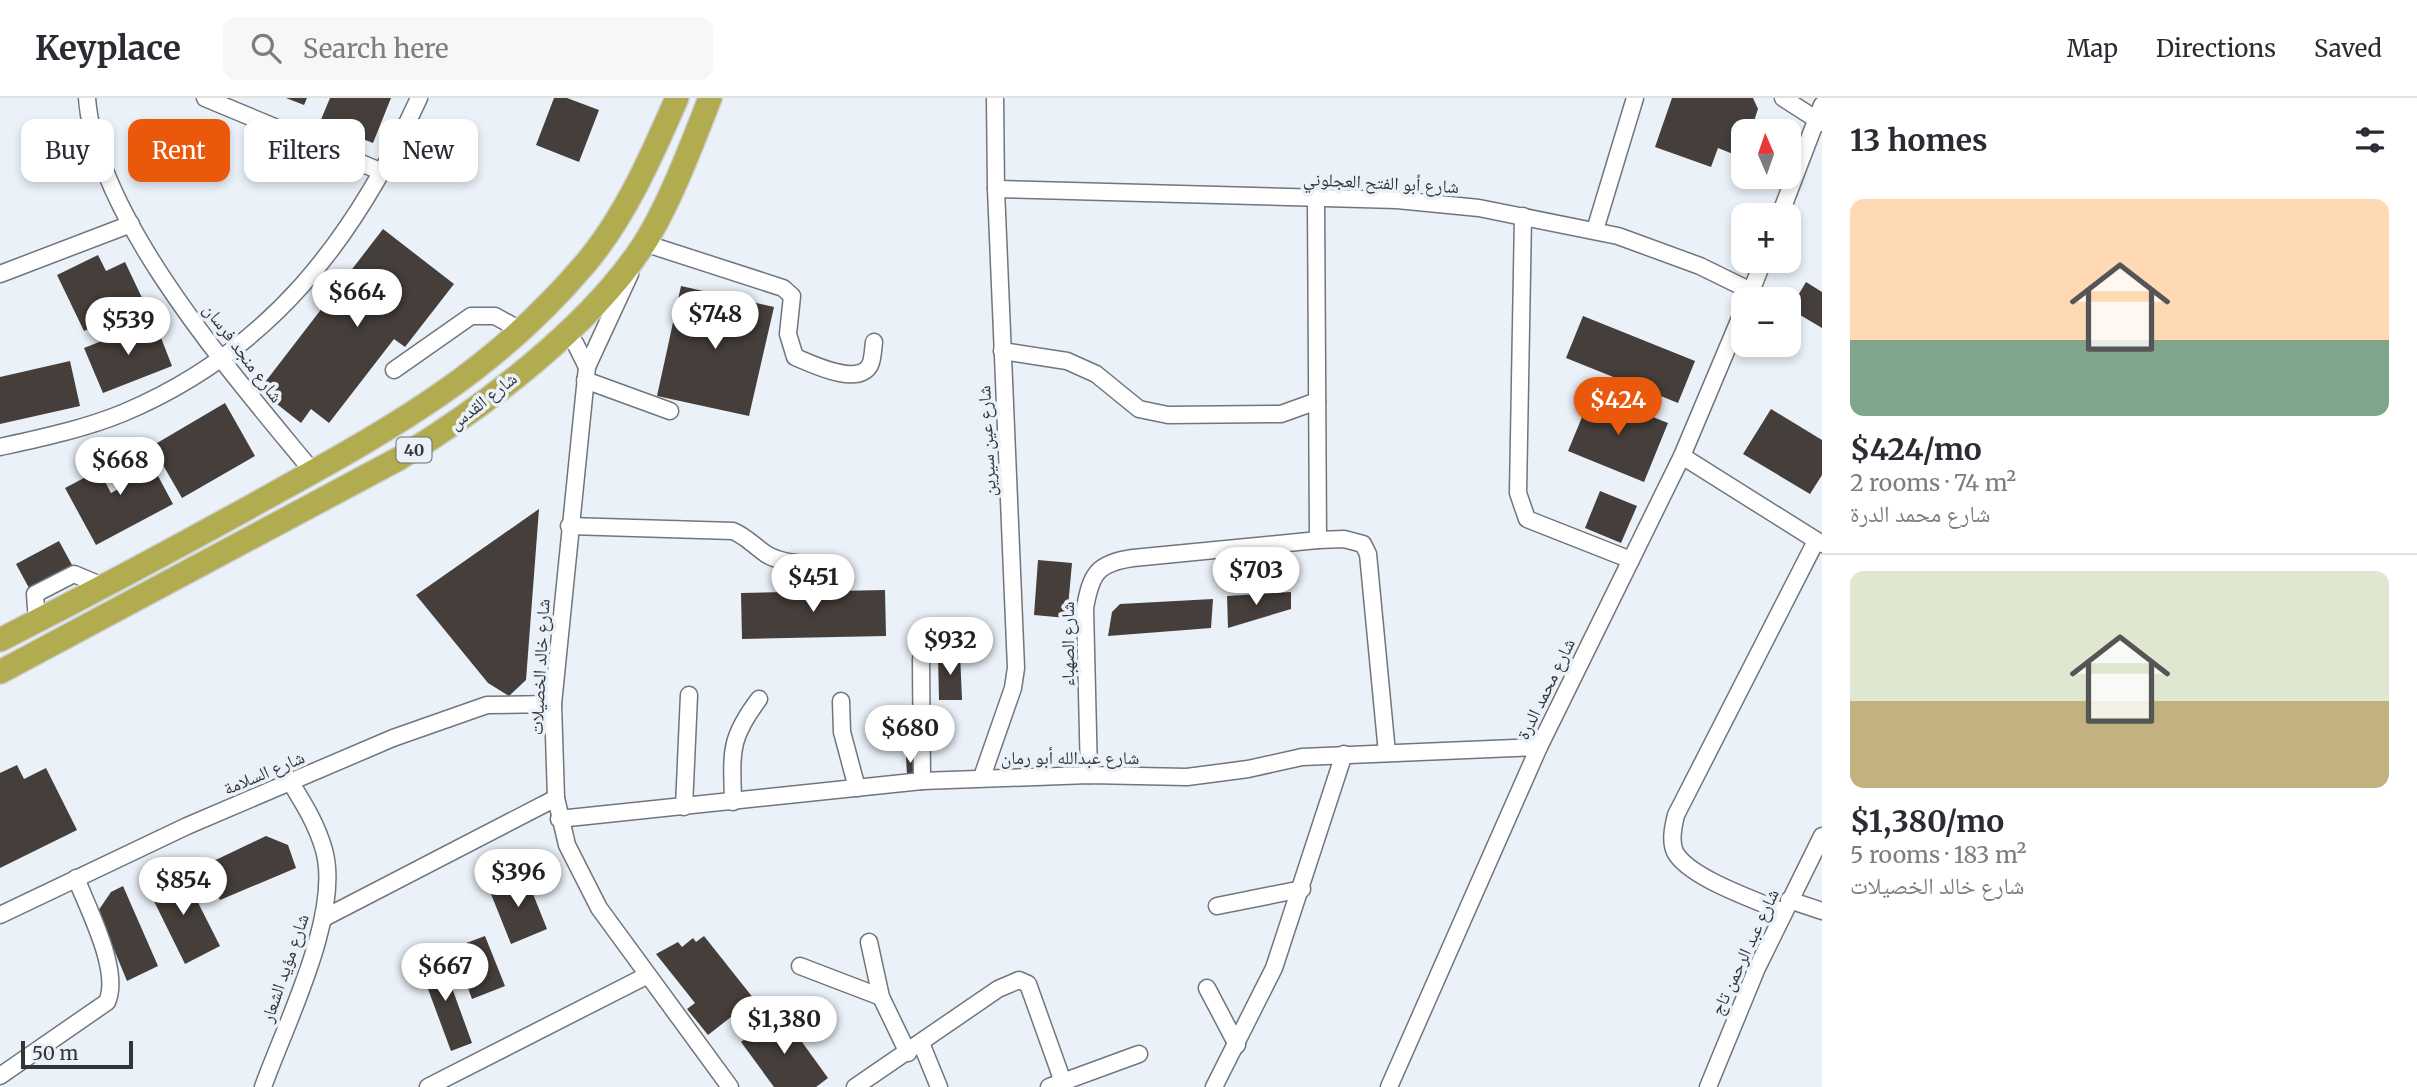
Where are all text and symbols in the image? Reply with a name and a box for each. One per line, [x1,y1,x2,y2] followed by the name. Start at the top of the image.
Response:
[223,17,713,80] search box
[35,28,181,69] text: Keyplace
[247,29,285,67] icon: search
[303,32,449,65] text: Search here
[2067,33,2118,64] text: Map
[2156,33,2276,64] text: Directions
[2314,33,2382,64] text: Saved
[21,119,114,182] chip: Buy
[128,119,230,182] chip: Rent
[244,119,365,182] chip: Filters
[379,119,478,182] chip: New
[1731,119,1801,189] north arrow
[1731,119,1801,357] map controls
[1850,121,1988,159] text: 13 homes
[2351,121,2389,159] icon: filters
[1302,167,1459,202] street label: شارع أبو الفتح العجلوني
[1731,203,1801,273] button: +
[2057,244,2183,370] icon: home
[316,270,398,329] pin: $664
[328,277,386,306] text: $664
[1731,287,1801,357] button: −
[674,292,756,351] pin: $748
[87,298,169,357] pin: $539
[199,298,288,407] street label: شارع منجد فرسان
[688,299,742,328] text: $748
[101,305,155,334] text: $539
[444,367,521,434] street label: شارع القدس
[1577,378,1659,437] pin: $424
[972,385,1001,497] street label: شارع عين سيرين
[1590,385,1646,414] text: $424
[1850,430,1982,468] text: $424/mo
[79,438,161,497] pin: $668
[396,438,432,462] road number: 40
[91,445,149,474] text: $668
[1850,468,2016,497] text: 2 rooms · 74 m²
[1850,499,1990,528] text: شارع محمد الدرة
[1215,547,1297,607] pin: $703
[772,554,854,614] pin: $451
[1229,555,1283,584] text: $703
[787,562,839,591] text: $451
[524,598,555,736] street label: شارع خالد الخصيلات
[1056,601,1079,687] street label: شارع الصهباء
[2057,616,2183,742] icon: home
[909,618,991,677] pin: $932
[923,625,977,654] text: $932
[1511,634,1580,743] street label: شارع محمد الدرة
[869,706,951,765] pin: $680
[881,713,939,742] text: $680
[220,745,308,800] street label: شارع السلامة
[1001,746,1139,769] street label: شارع عبدالله أبو رمان
[1850,802,2004,840] text: $1,380/mo
[1850,840,2026,869] text: 5 rooms · 183 m²
[477,850,559,909] pin: $396
[490,857,546,886] text: $396
[142,858,224,917] pin: $854
[155,865,211,894] text: $854
[1850,871,2024,900] text: شارع خالد الخصيلات
[1705,885,1785,1019] street label: شارع عبد الرحمن تاج
[255,911,314,1026] street label: شارع مؤيد الشعار
[404,944,486,1003] pin: $667
[417,951,473,980] text: $667
[727,996,841,1056] pin: $1,380
[747,1004,821,1033] text: $1,380
[21,1038,133,1070] scale bar
[32,1041,78,1065] text: 50 m

